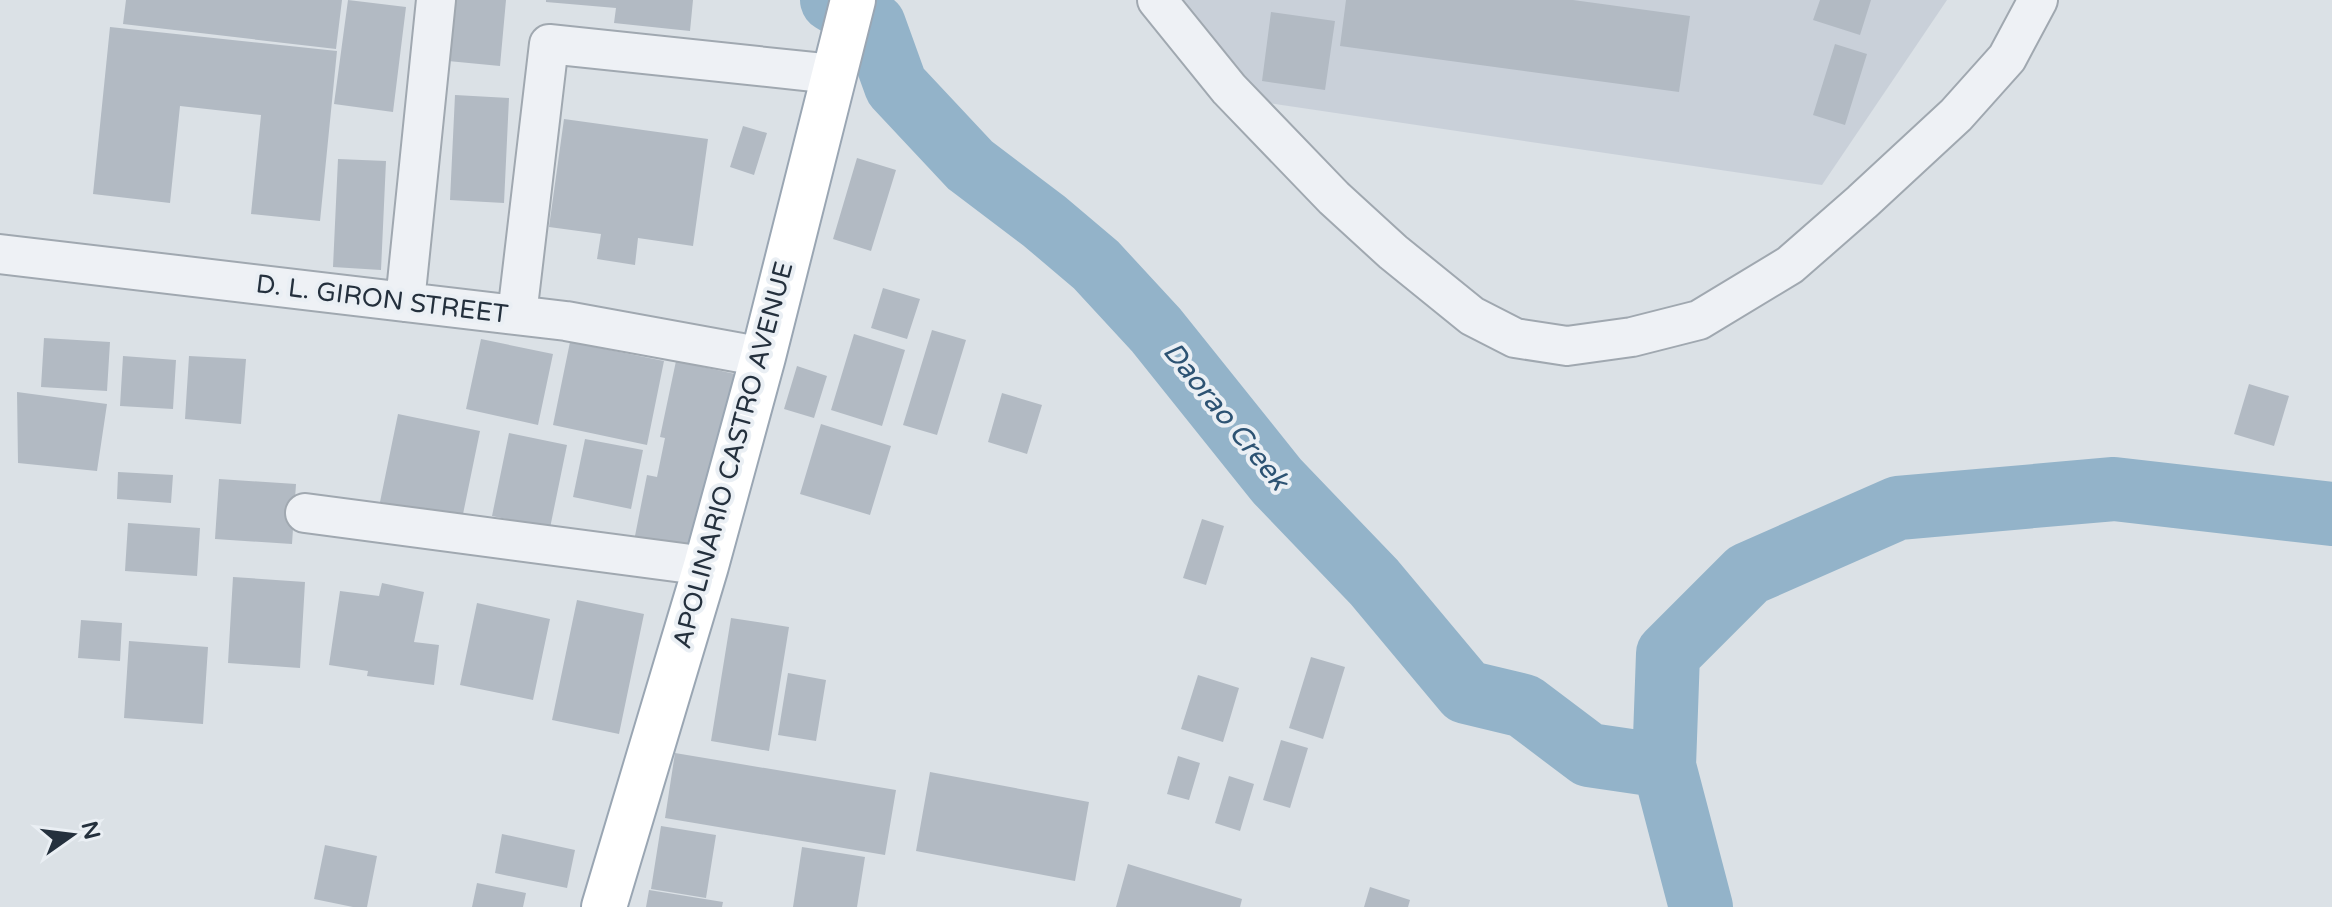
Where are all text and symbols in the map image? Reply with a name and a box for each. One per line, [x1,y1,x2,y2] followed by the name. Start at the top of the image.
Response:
[666,258,800,652] street label: APOLINARIO CASTRO AVENUE
[254,268,510,330] street label: D. L. GIRON STREET
[1156,335,1297,498] water label: Daorao Creek
[32,795,112,875] north arrow
[76,819,105,842] text: N

